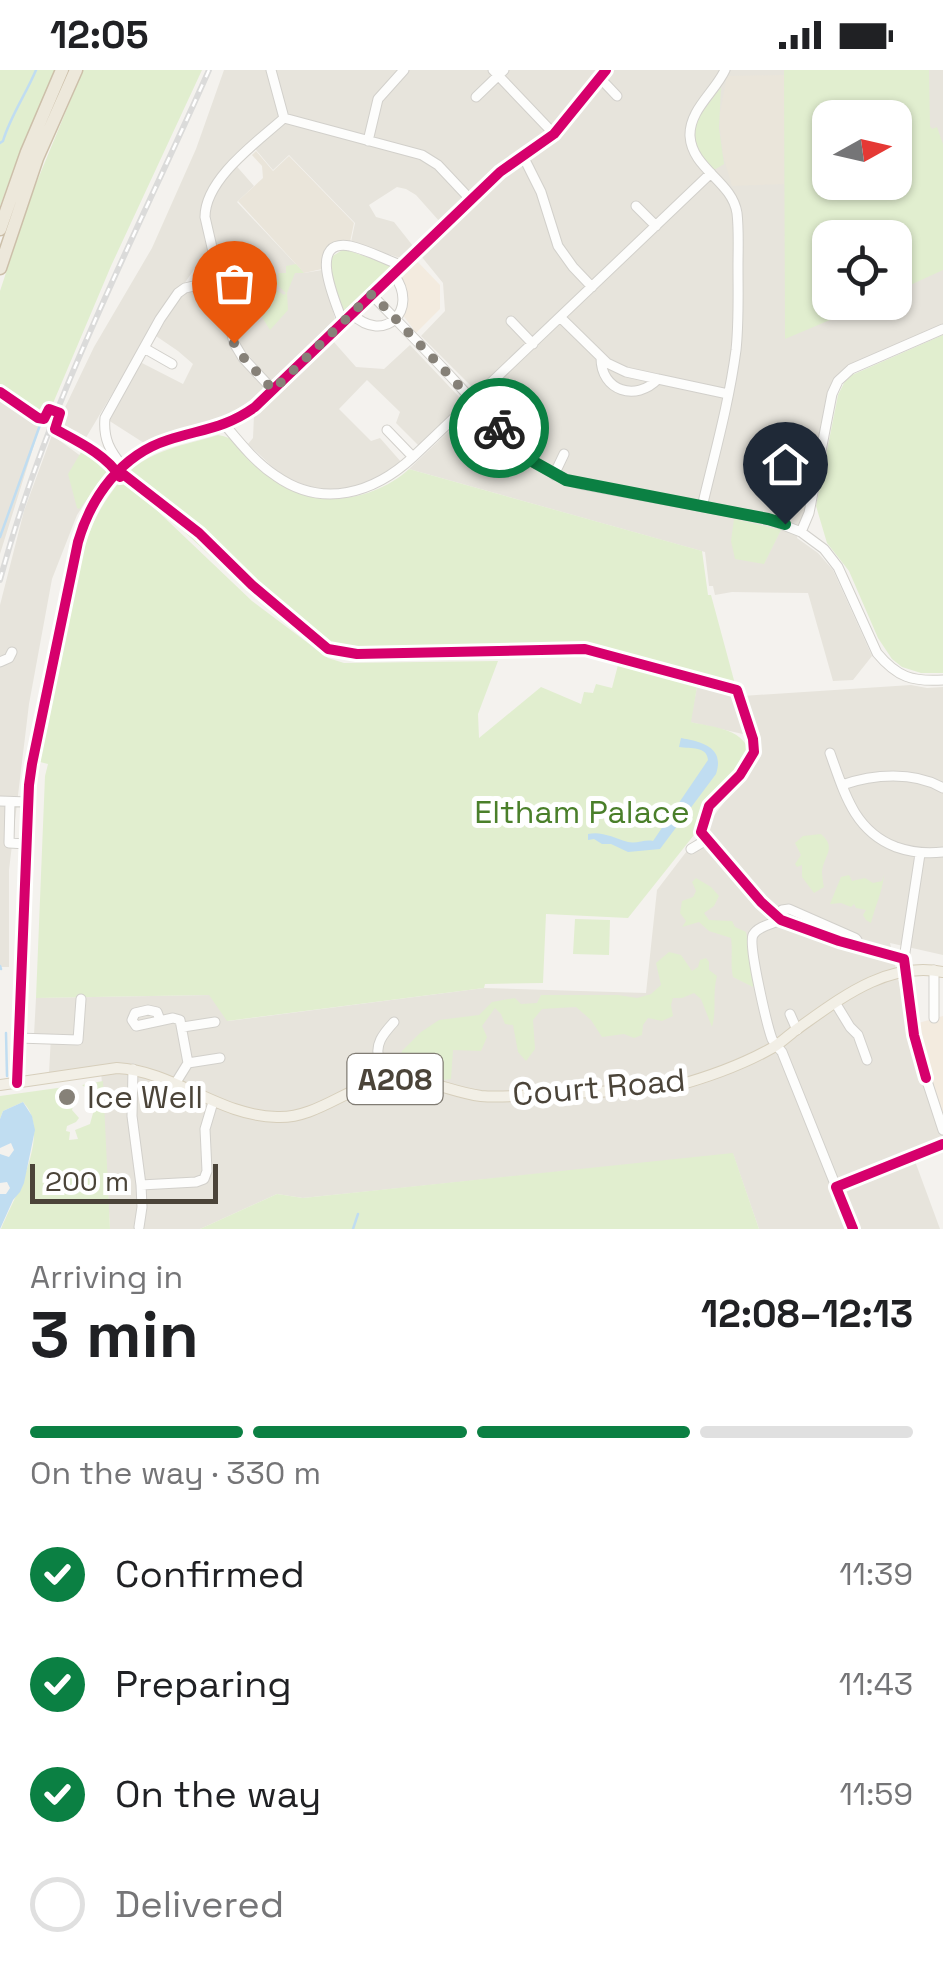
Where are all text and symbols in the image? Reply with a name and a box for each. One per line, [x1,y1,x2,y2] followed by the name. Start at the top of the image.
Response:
[50,11,149,59] text: 12:05
[812,100,912,200] north arrow
[812,100,912,320] map controls
[812,220,912,320] button: locate
[192,241,277,344] pin
[207,256,262,311] icon: bag
[449,378,549,478] courier
[472,401,527,456] icon: bike
[743,422,828,525] pin
[758,437,813,492] icon: home
[474,792,690,832] park label: Eltham Palace
[348,1054,442,1104] road number: A208
[511,1060,687,1114] street label: Court Road
[87,1077,203,1117] place label: Ice Well
[56,1086,78,1108] marker: Ice Well
[30,1159,218,1204] scale bar
[45,1163,129,1199] text: 200 m
[30,1257,183,1297] text: Arriving in
[701,1290,913,1338] text: 12:08–12:13
[30,1293,199,1376] text: 3 min
[30,1453,321,1493] text: On the way · 330 m
[30,1547,85,1602] icon: check
[115,1550,305,1598] text: Confirmed
[839,1554,913,1594] text: 11:39
[30,1657,85,1712] icon: check
[115,1660,292,1708] text: Preparing
[839,1664,913,1704] text: 11:43
[30,1767,85,1822] icon: check
[115,1770,321,1818] text: On the way
[839,1774,913,1814] text: 11:59
[115,1880,284,1928] text: Delivered

